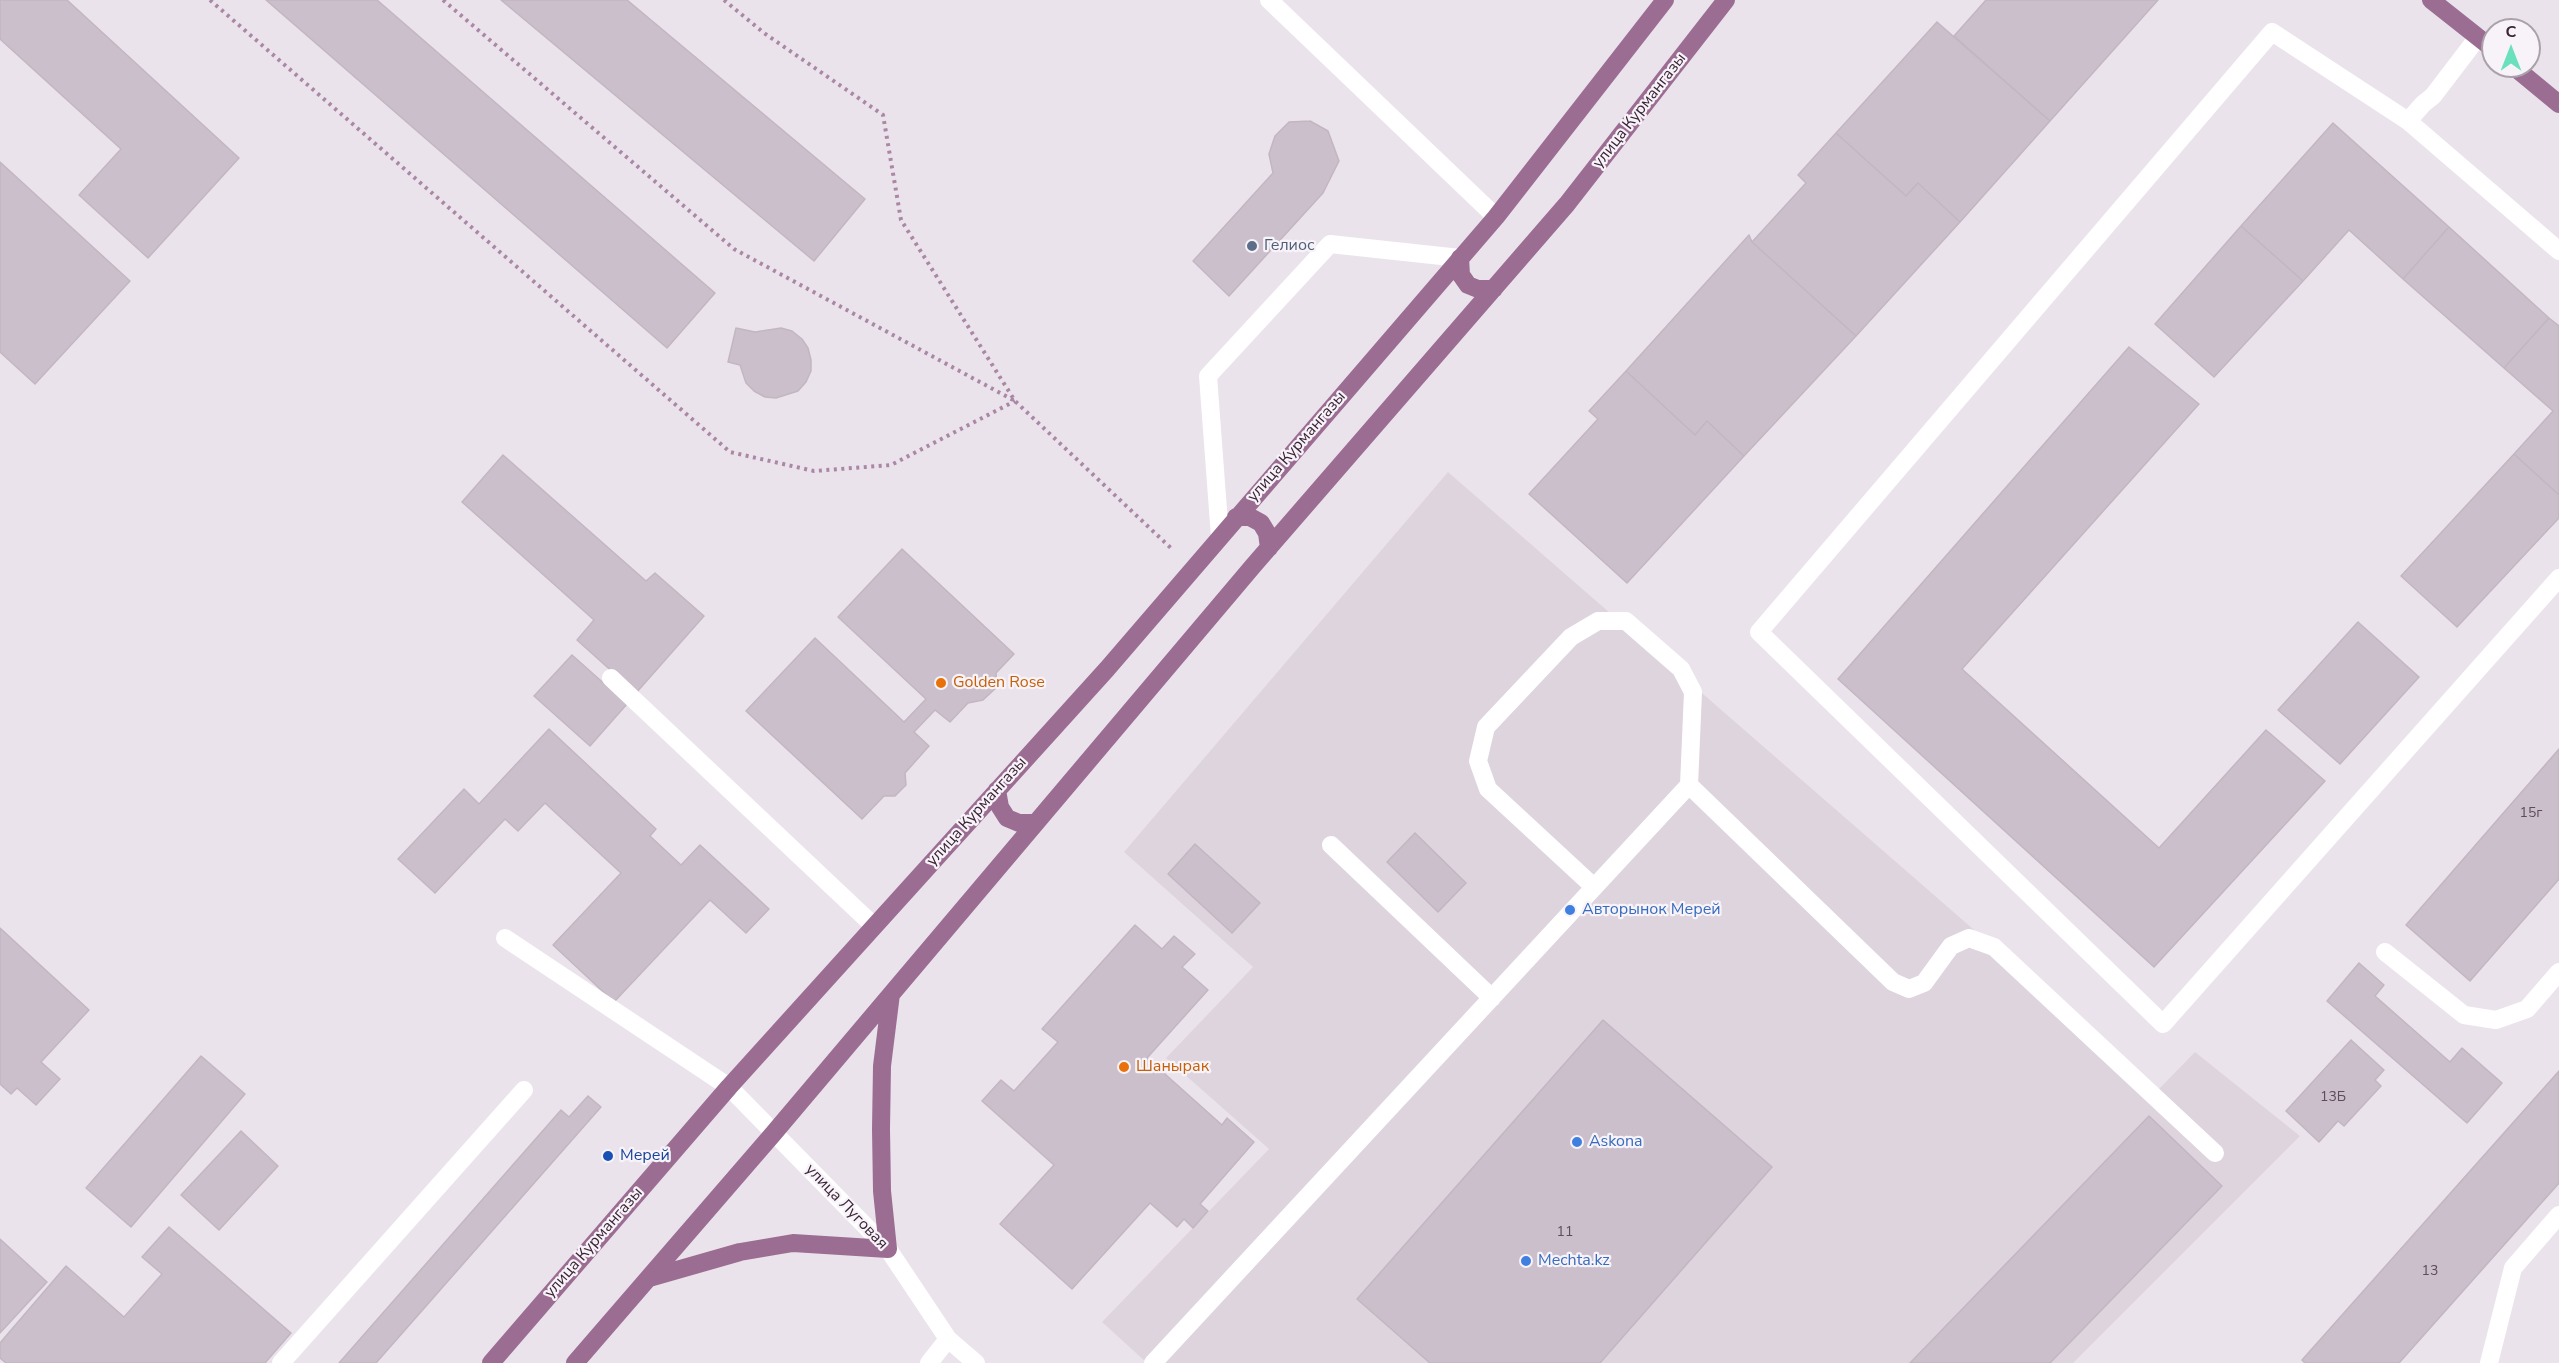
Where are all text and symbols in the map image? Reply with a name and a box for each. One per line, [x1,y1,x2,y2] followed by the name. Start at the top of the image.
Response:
[2481,18,2541,78] north arrow
[2506,21,2516,43] text: С
[1589,50,1691,172] street label: улица Курмангазы
[1264,236,1315,256] place label: Гелиос
[1245,239,1259,253] marker: Гелиос
[1244,388,1350,506] street label: улица Курмангазы
[953,673,1045,693] place label: Golden Rose
[934,676,948,690] marker: Golden Rose
[923,753,1031,871] street label: улица Курмангазы
[2520,806,2542,822] house number: 15г
[1582,900,1721,920] place label: Авторынок Мерей
[1563,903,1577,917] marker: Авторынок Мерей
[1136,1057,1209,1077] place label: Шанырак
[1117,1060,1131,1074] marker: Шанырак
[2320,1090,2346,1106] house number: 13Б
[1589,1132,1643,1152] place label: Askona
[1570,1135,1584,1149] marker: Askona
[620,1146,670,1166] place label: Мерей
[601,1149,615,1163] marker: Мерей
[801,1160,891,1254] street label: улица Луговая
[541,1184,647,1302] street label: улица Курмангазы
[1557,1225,1573,1241] house number: 11
[1538,1251,1610,1271] place label: Mechta.kz
[1519,1254,1533,1268] marker: Mechta.kz
[2422,1264,2438,1280] house number: 13

